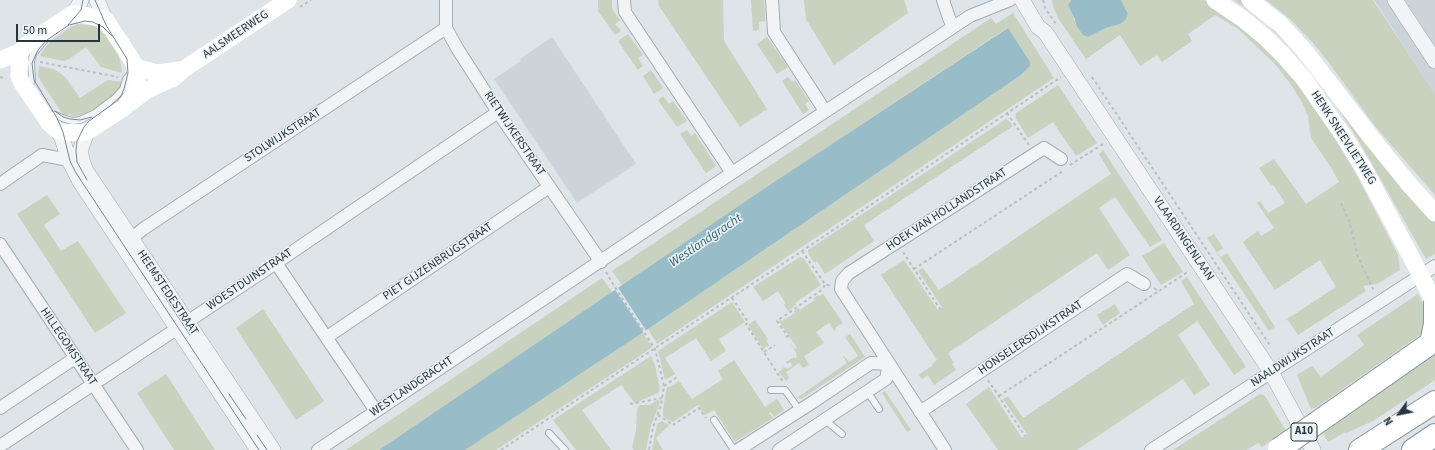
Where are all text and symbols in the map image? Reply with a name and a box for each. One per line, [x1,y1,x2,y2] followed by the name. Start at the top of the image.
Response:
[200,8,272,62] street label: AALSMEERWEG
[18,16,102,42] scale bar
[23,22,47,39] text: 50 m
[1307,88,1379,188] street label: HENK SNEEVLIETWEG
[480,89,548,179] street label: RIETWIJKERSTRAAT
[242,106,324,166] street label: STOLWIJKSTRAAT
[884,165,1010,255] street label: HOEK VAN HOLLANDSTRAAT
[1150,194,1216,284] street label: VLAARDINGENLAAN
[667,211,745,271] water label: Westlandgracht
[380,220,496,304] street label: PIET GIJZENBRUGSTRAAT
[204,246,296,314] street label: WOESTDUINSTRAAT
[133,248,201,338] street label: HEEMSTEDESTRAAT
[976,298,1086,378] street label: HONSELERSDIJKSTRAAT
[37,305,99,389] street label: HILLEGOMSTRAAT
[1248,326,1338,390] street label: NAALDWIJKSTRAAT
[368,354,456,420] street label: WESTLANDGRACHT
[1379,394,1419,434] north arrow
[1380,414,1397,428] text: N
[1291,423,1317,441] road number: A10

